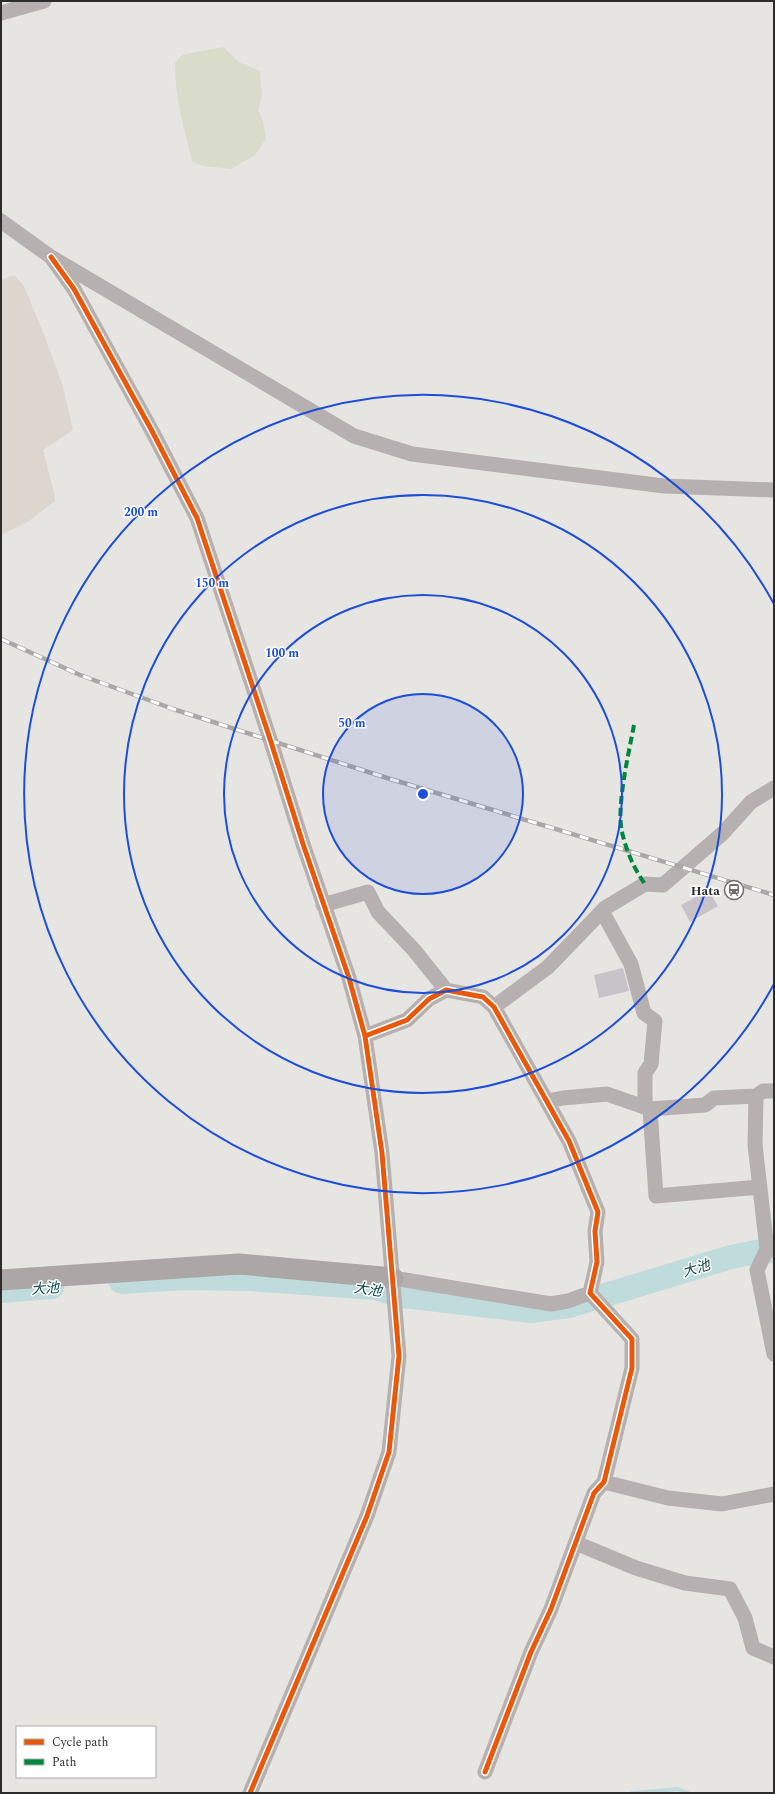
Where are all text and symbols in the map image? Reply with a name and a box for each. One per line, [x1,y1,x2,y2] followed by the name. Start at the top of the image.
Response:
[124,503,158,522] text: 200 m
[195,574,229,593] text: 150 m
[265,644,299,663] text: 100 m
[338,714,366,733] text: 50 m
[416,787,430,801] centre of rings
[723,879,745,901] station icon: Hata
[691,881,720,901] place label: Hata
[680,1254,715,1283] water label: 大池
[30,1277,62,1300] water label: 大池
[353,1277,385,1302] water label: 大池
[16,1726,156,1778] legend
[52,1733,109,1752] text: Cycle path
[52,1753,77,1772] text: Path

